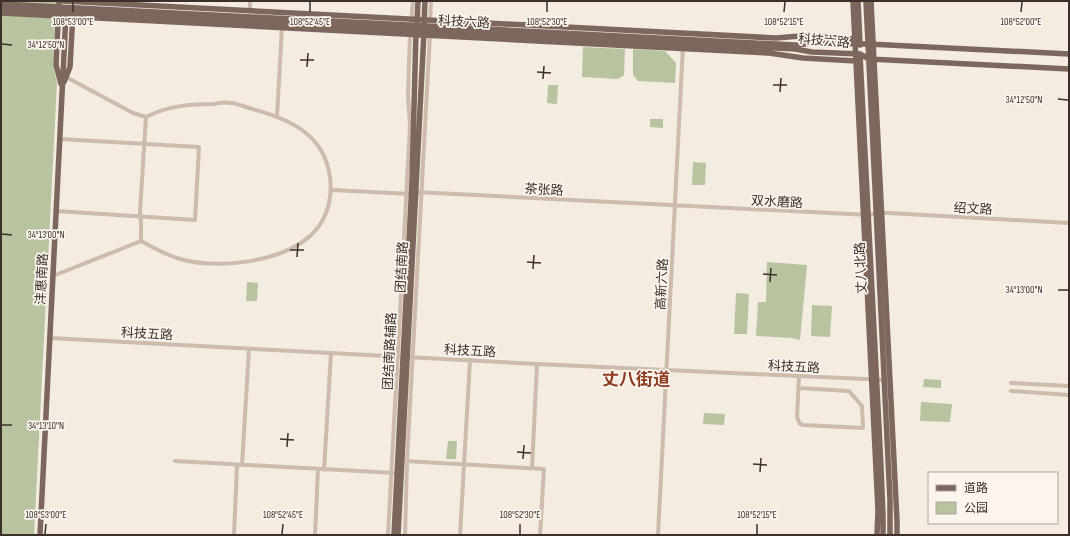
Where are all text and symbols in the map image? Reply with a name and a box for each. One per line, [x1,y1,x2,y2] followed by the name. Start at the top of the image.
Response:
[438,13,490,31] street label: 科技六路
[53,16,93,28] text: 108°53'00"E
[290,16,330,28] text: 108°52'45"E
[527,16,567,28] text: 108°52'30"E
[764,16,804,28] text: 108°52'15"E
[1001,16,1041,28] text: 108°52'00"E
[797,31,851,51] street label: 科技六路
[28,39,64,51] text: 34°12'50"N
[1006,94,1042,106] text: 34°12'50"N
[524,181,564,199] street label: 茶张路
[751,193,803,211] street label: 双水磨路
[953,200,993,218] street label: 绍文路
[27,229,65,241] text: 34°13'00"N
[393,241,411,293] street label: 团结南路
[852,242,870,294] street label: 丈八北路
[33,253,51,305] street label: 沣惠南路
[653,258,671,310] street label: 高新六路
[1005,284,1043,296] text: 34°13'00"N
[380,312,400,390] street label: 团结南路辅路
[121,325,173,343] street label: 科技五路
[444,342,496,360] street label: 科技五路
[768,358,820,376] street label: 科技五路
[602,370,670,390] district label: 丈八街道
[28,420,64,432] text: 34°13'10"N
[928,472,1058,524] legend
[964,481,988,496] text: 道路
[964,501,988,516] text: 公园
[26,509,66,521] text: 108°53'00"E
[263,509,303,521] text: 108°52'45"E
[500,509,540,521] text: 108°52'30"E
[737,509,777,521] text: 108°52'15"E

